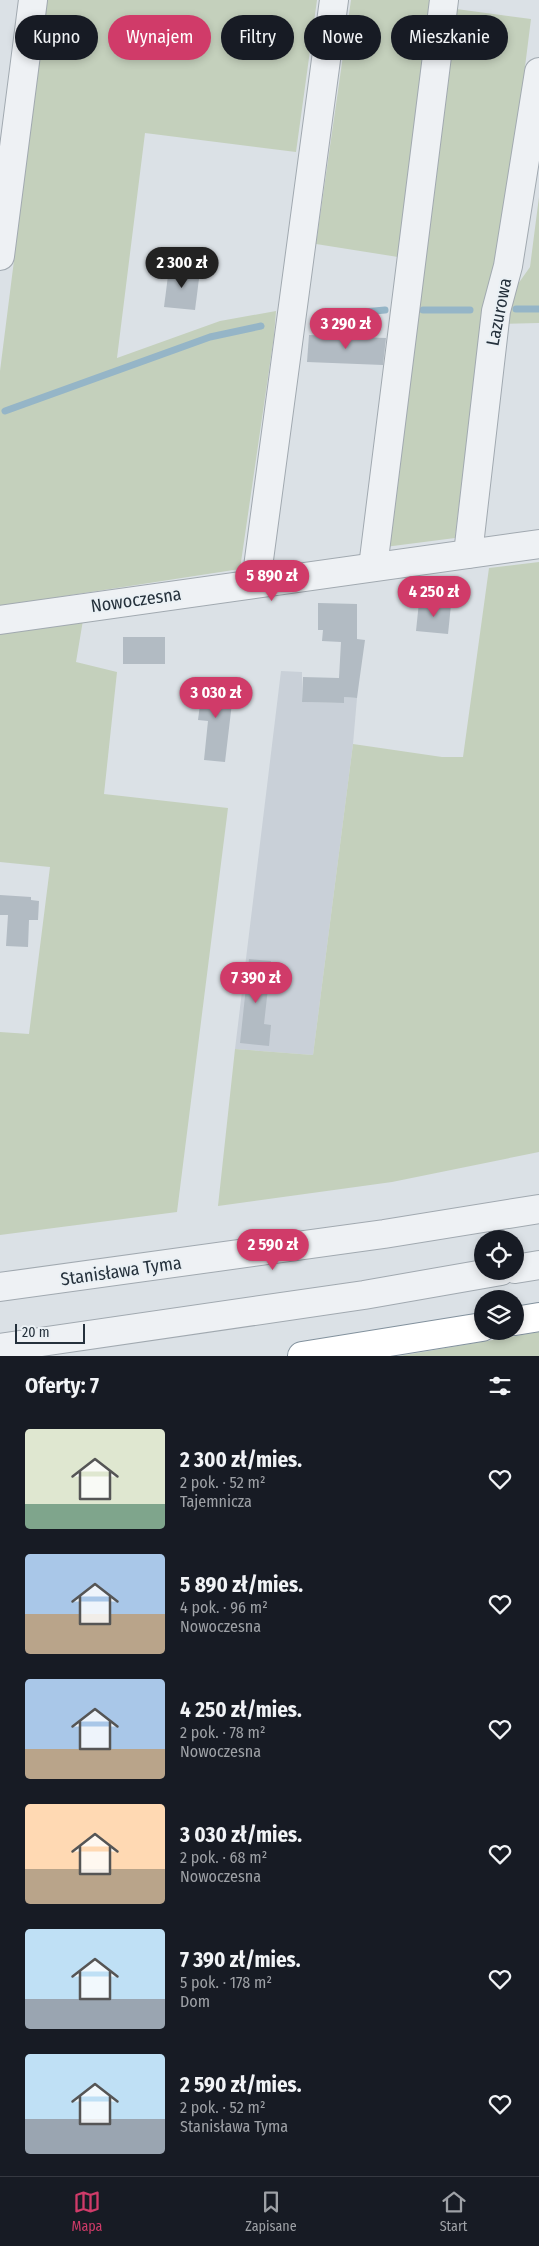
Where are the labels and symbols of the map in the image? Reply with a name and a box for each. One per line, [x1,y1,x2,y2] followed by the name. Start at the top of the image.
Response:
[130,246,234,289] pin: 2 300 zł
[482,276,516,348] street label: Lazurowa
[294,308,398,350] pin: 3 290 zł
[220,560,324,602] pin: 5 890 zł
[382,576,486,618] pin: 4 250 zł
[89,583,183,617] street label: Nowoczesna
[164,676,268,719] pin: 3 030 zł
[204,962,308,1004] pin: 7 390 zł
[221,1228,325,1271] pin: 2 590 zł
[59,1252,183,1290] street label: Stanisława Tyma
[15,1321,85,1344] scale bar

